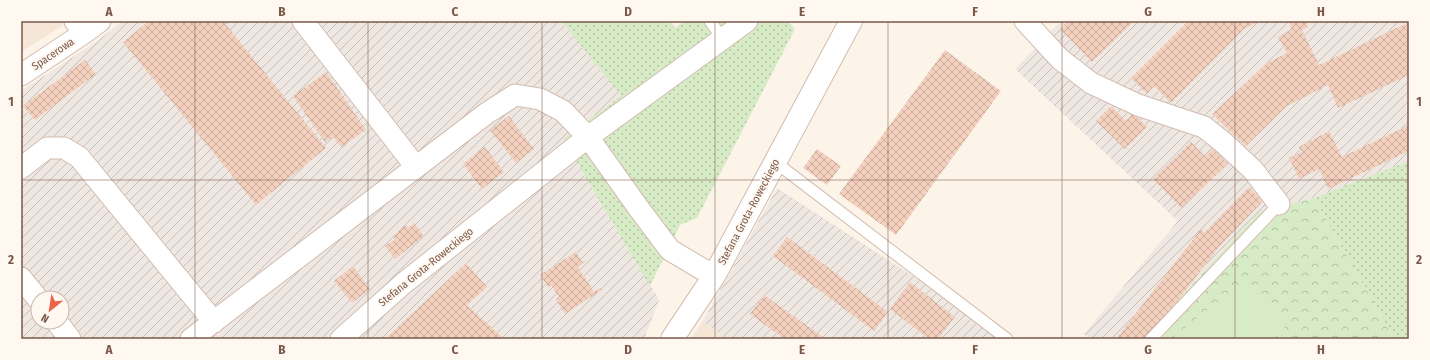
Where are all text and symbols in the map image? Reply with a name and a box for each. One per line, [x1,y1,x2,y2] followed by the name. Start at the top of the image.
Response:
[104,4,113,19] text: A
[278,4,286,19] text: B
[452,4,459,19] text: C
[624,4,632,19] text: D
[799,4,805,19] text: E
[972,4,978,19] text: F
[1144,4,1152,19] text: G
[1317,4,1325,19] text: H
[29,35,77,73] street label: Spacerowa
[8,94,14,109] text: 1
[1416,94,1422,109] text: 1
[716,157,783,267] street label: Stefana Grota-Roweckiego
[376,225,476,309] street label: Stefana Grota-Roweckiego
[7,252,14,267] text: 2
[1415,252,1422,267] text: 2
[30,290,70,330] north arrow
[39,311,51,326] text: N
[104,342,113,357] text: A
[278,342,286,357] text: B
[452,342,459,357] text: C
[624,342,632,357] text: D
[799,342,805,357] text: E
[972,342,978,357] text: F
[1144,342,1152,357] text: G
[1317,342,1325,357] text: H

